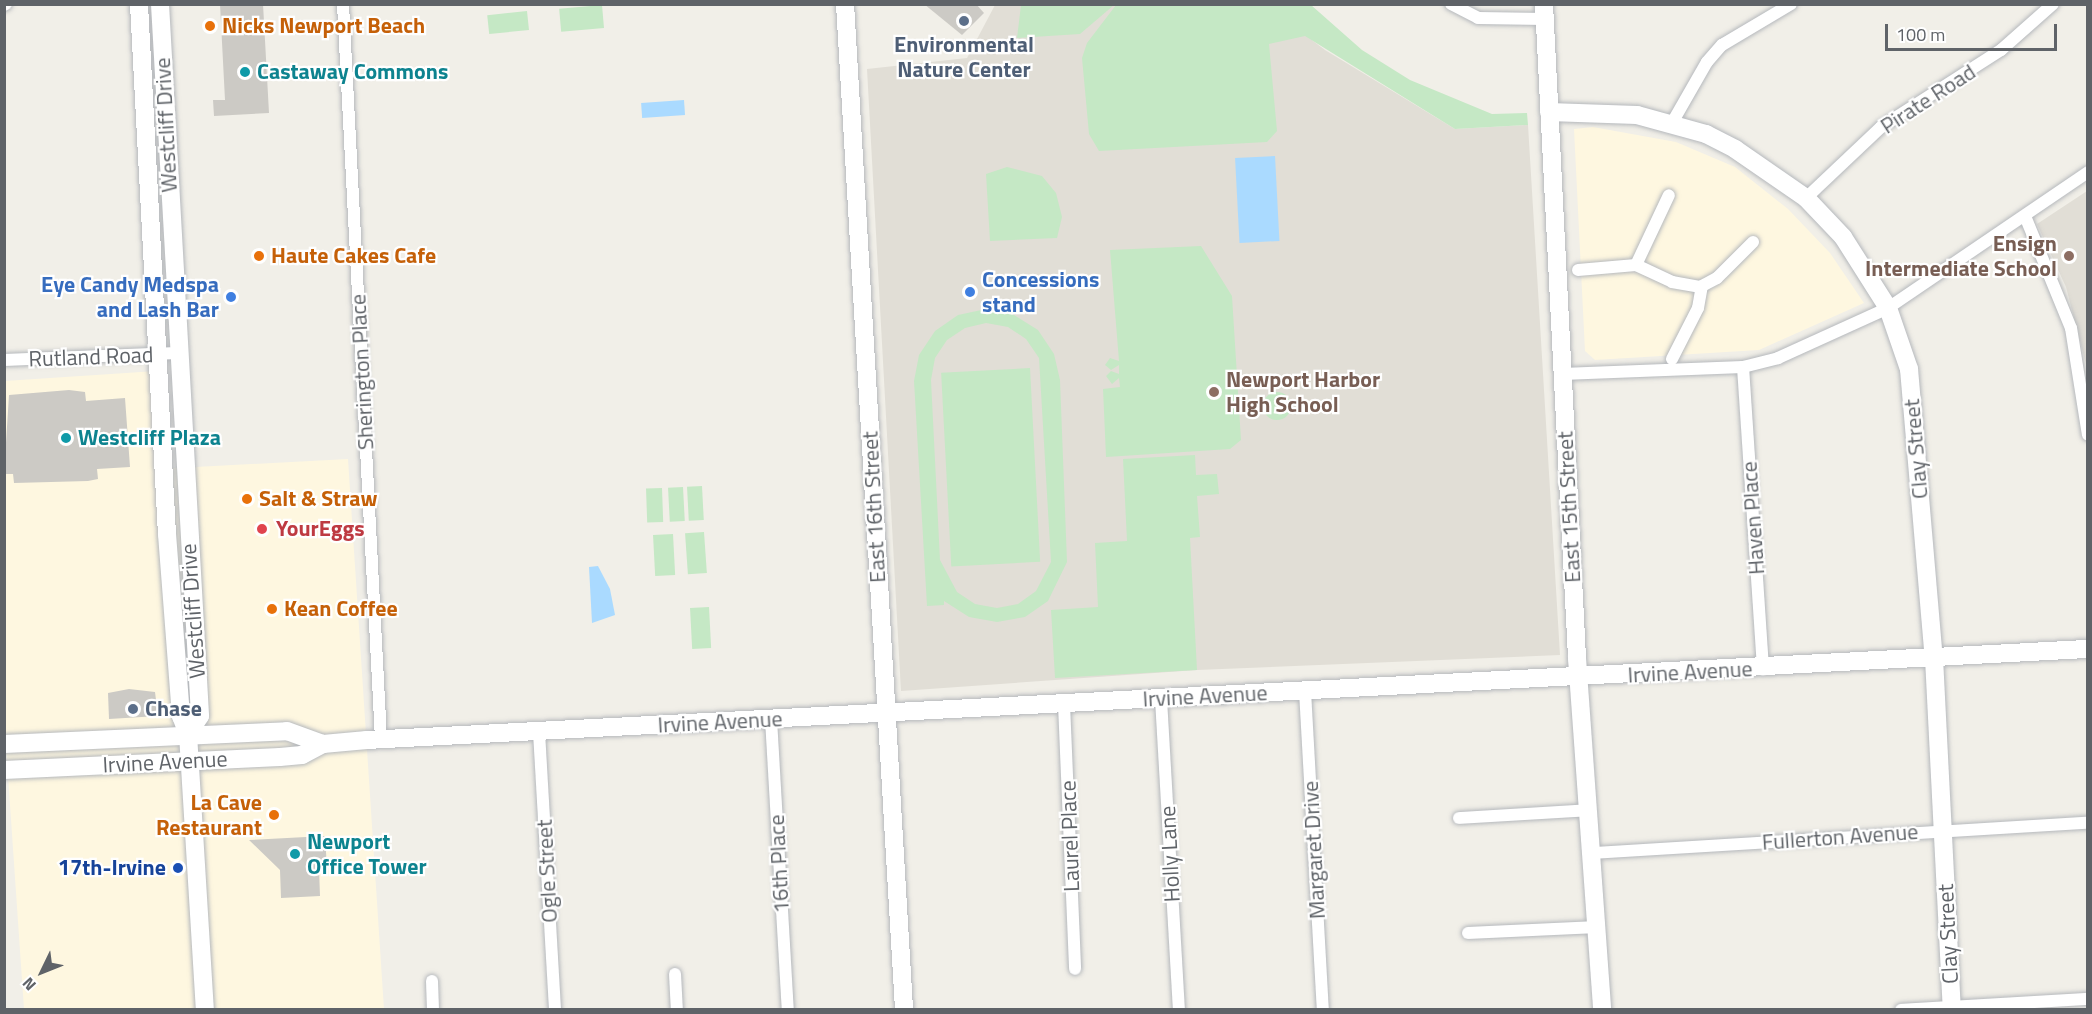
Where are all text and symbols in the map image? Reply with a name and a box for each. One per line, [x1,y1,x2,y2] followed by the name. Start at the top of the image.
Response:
[1888,12,2060,50] scale bar
[222,13,425,39] place label: Nicks Newport Beach
[957,14,971,28] marker: Environmental Nature Center
[203,19,217,33] marker: Nicks Newport Beach
[1896,21,1945,48] text: 100 m
[894,31,1034,82] place label: Environmental Nature Center
[149,57,183,193] street label: Westcliff Drive
[257,59,448,85] place label: Castaway Commons
[1876,59,1980,139] street label: Pirate Road
[238,65,252,79] marker: Castaway Commons
[1865,230,2057,282] place label: Ensign Intermediate School
[271,243,436,269] place label: Haute Cakes Cafe
[252,249,266,263] marker: Haute Cakes Cafe
[2062,249,2076,263] marker: Ensign Intermediate School
[982,266,1099,318] place label: Concessions stand
[41,271,219,322] place label: Eye Candy Medspa and Lash Bar
[963,285,977,299] marker: Concessions stand
[224,290,238,304] marker: Eye Candy Medspa and Lash Bar
[345,293,379,451] street label: Sherington Place
[28,342,154,372] street label: Rutland Road
[1226,366,1380,418] place label: Newport Harbor High School
[1207,385,1221,399] marker: Newport Harbor High School
[1898,398,1934,500] street label: Clay Street
[78,425,221,451] place label: Westcliff Plaza
[59,431,73,445] marker: Westcliff Plaza
[857,431,891,583] street label: East 16th Street
[1552,431,1586,583] street label: East 15th Street
[1736,460,1770,576] street label: Haven Place
[259,486,377,512] place label: Salt & Straw
[240,492,254,506] marker: Salt & Straw
[276,516,365,542] place label: YourEggs
[253,520,271,538] marker: YourEggs
[175,543,211,679] street label: Westcliff Drive
[284,596,398,622] place label: Kean Coffee
[265,602,279,616] marker: Kean Coffee
[1627,656,1753,688] street label: Irvine Avenue
[1142,680,1268,712] street label: Irvine Avenue
[145,696,202,722] place label: Chase
[126,702,140,716] marker: Chase
[657,706,783,738] street label: Irvine Avenue
[102,746,228,778] street label: Irvine Avenue
[1055,780,1085,892] street label: Laurel Place
[1297,780,1331,920] street label: Margaret Drive
[156,789,262,840] place label: La Cave Restaurant
[1154,805,1186,903] street label: Holly Lane
[267,808,281,822] marker: La Cave Restaurant
[763,814,795,914] street label: 16th Place
[1761,818,1919,856] street label: Fullerton Avenue
[531,819,563,923] street label: Ogle Street
[307,828,427,879] place label: Newport Office Tower
[288,847,302,861] marker: Newport Office Tower
[58,855,166,881] place label: 17th-Irvine
[171,861,185,875] marker: 17th-Irvine
[1932,883,1964,985] street label: Clay Street
[12,942,72,1002] north arrow
[16,972,41,997] text: N

